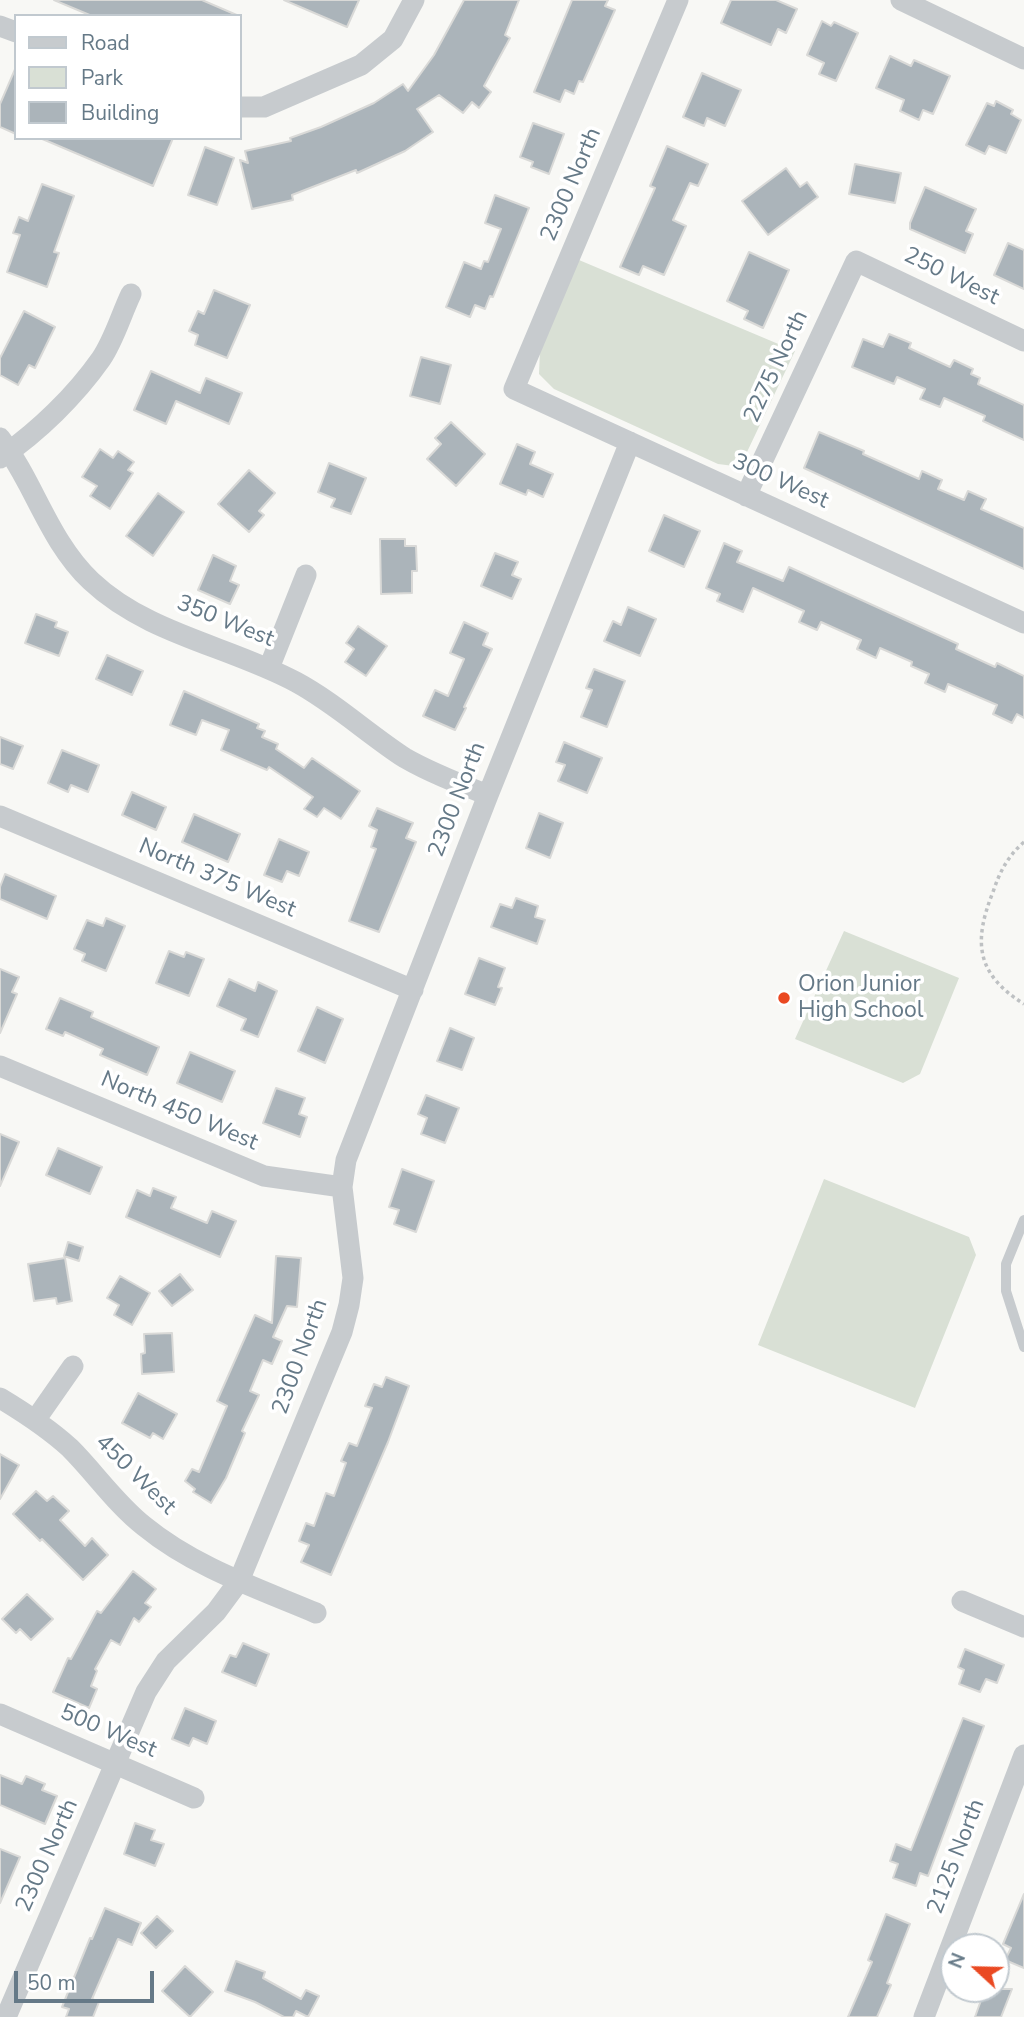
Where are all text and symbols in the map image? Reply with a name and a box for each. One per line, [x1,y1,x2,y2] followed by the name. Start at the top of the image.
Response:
[14,14,242,140] legend
[81,29,130,57] text: Road
[81,64,123,92] text: Park
[81,99,159,127] text: Building
[536,124,608,246] street label: 2300 North
[899,242,1003,312] street label: 250 West
[739,306,815,428] street label: 2275 North
[728,449,832,515] street label: 300 West
[172,590,278,654] street label: 350 West
[423,739,493,861] street label: 2300 North
[134,833,300,925] street label: North 375 West
[798,971,924,1025] place label: Orion Junior High School
[776,990,792,1006] marker: Orion Junior High School
[96,1066,262,1158] street label: North 450 West
[267,1295,335,1419] street label: 2300 North
[89,1429,181,1521] street label: 450 West
[55,1699,161,1765] street label: 500 West
[11,1795,85,1917] street label: 2300 North
[922,1796,992,1918] street label: 2125 North
[940,1933,1010,2003] north arrow
[943,1949,972,1972] text: N
[18,1958,158,2002] scale bar
[27,1969,76,1997] text: 50 m

